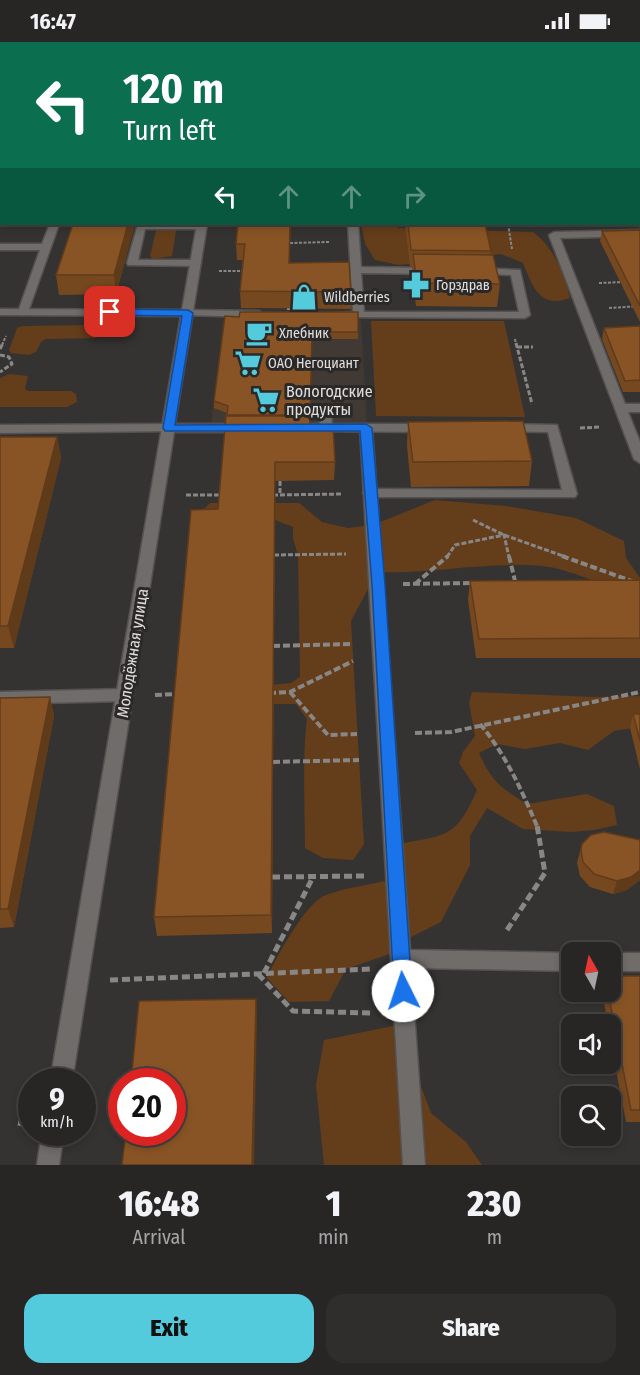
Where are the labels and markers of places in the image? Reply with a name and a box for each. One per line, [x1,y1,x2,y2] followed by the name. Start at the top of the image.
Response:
[401,270,431,300] pharmacy icon: Горздрав
[436,277,490,294] place label: Горздрав
[289,282,319,312] shop icon: Wildberries
[84,286,135,337] pin
[324,289,390,306] place label: Wildberries
[244,318,274,348] cafe icon: Хлебник
[279,325,329,342] place label: Хлебник
[233,348,263,378] supermarket icon: ОАО Негоциант
[268,355,359,372] place label: ОАО Негоциант
[286,382,373,419] place label: Вологодские продукты
[251,385,281,415] supermarket icon: Вологодские продукты

